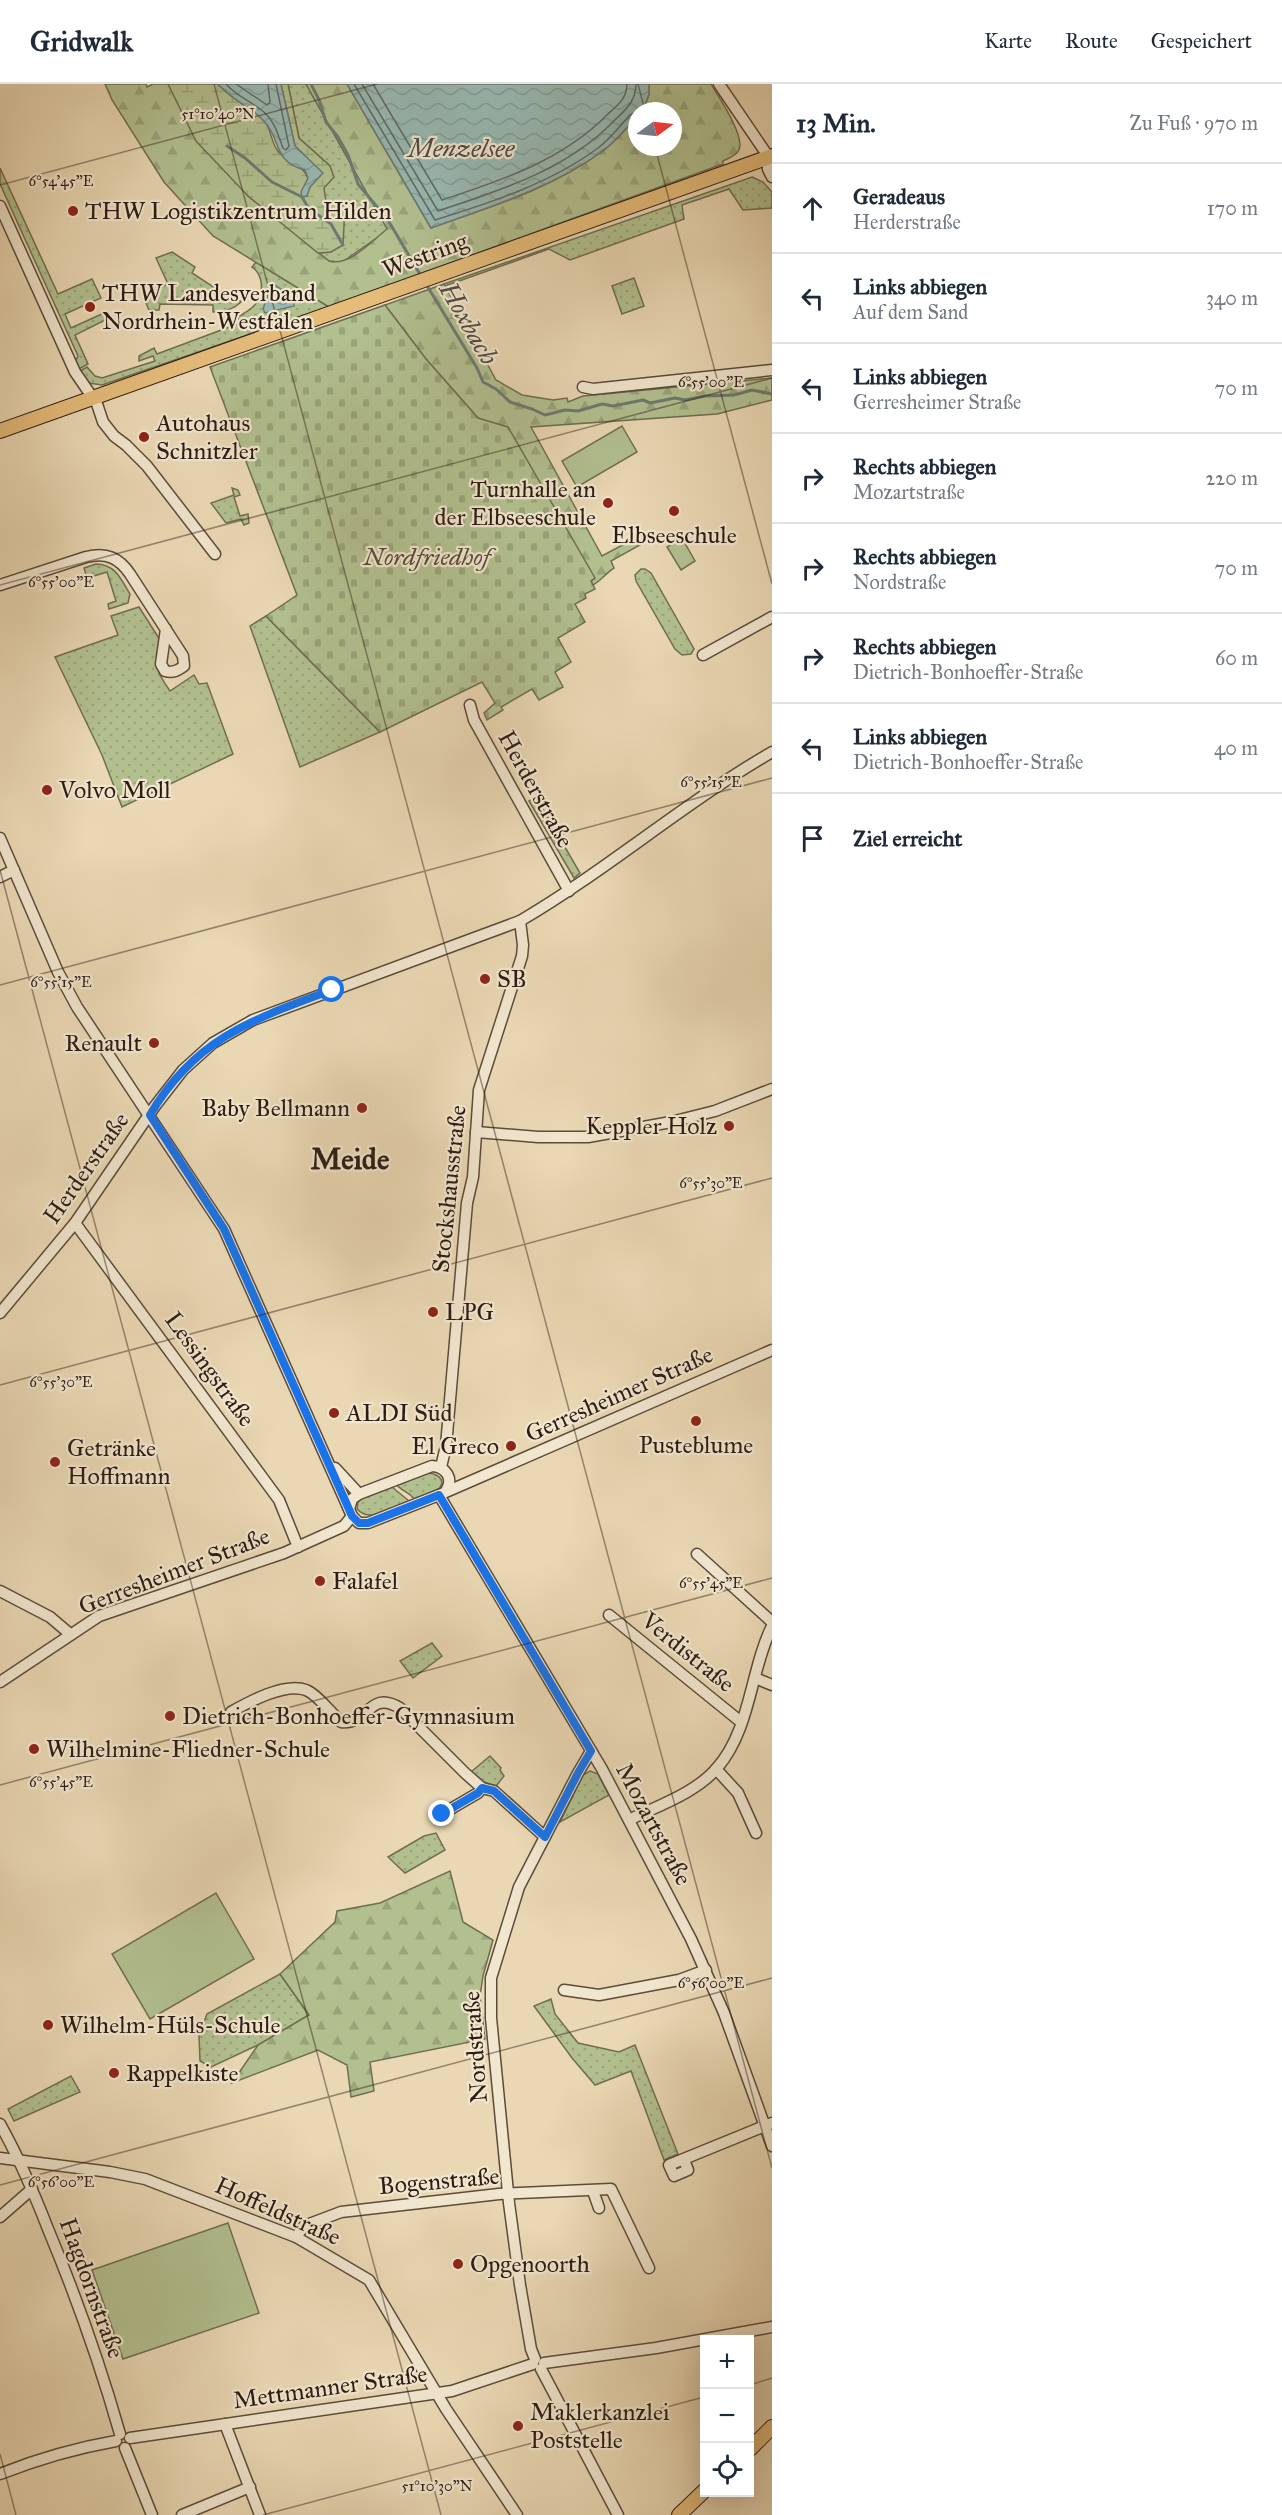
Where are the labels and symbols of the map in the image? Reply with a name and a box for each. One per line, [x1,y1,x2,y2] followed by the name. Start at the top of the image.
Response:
[628,102,682,156] north arrow
[181,105,255,123] text: 51°10'40"N
[405,132,516,164] water label: Menzelsee
[29,172,94,190] text: 6°54'45"E
[85,196,392,226] place label: THW Logistikzentrum Hilden
[66,204,80,218] marker: THW Logistikzentrum Hilden
[378,225,473,284] street label: Westring
[432,275,506,370] water label: Hoxbach
[102,278,316,336] place label: THW Landesverband Nordrhein-Westfalen
[83,300,97,314] marker: THW Landesverband Nordrhein-Westfalen
[678,373,744,391] text: 6°55'00"E
[155,408,258,466] place label: Autohaus Schnitzler
[137,430,151,444] marker: Autohaus Schnitzler
[434,474,596,532] place label: Turnhalle an der Elbseeschule
[601,496,615,510] marker: Turnhalle an der Elbseeschule
[667,504,681,518] marker: Elbseeschule
[611,520,737,550] place label: Elbseeschule
[362,542,497,572] park label: Nordfriedhof
[28,573,94,591] text: 6°55'00"E
[492,725,580,853] street label: Herderstraße
[680,773,742,791] text: 6°55'15"E
[58,775,171,805] place label: Volvo Moll
[40,783,54,797] marker: Volvo Moll
[497,964,527,994] place label: SB
[478,972,492,986] marker: SB
[30,973,92,991] text: 6°55'15"E
[318,976,344,1002] route start
[64,1028,143,1058] place label: Renault
[147,1036,161,1050] marker: Renault
[201,1093,350,1123] place label: Baby Bellmann
[355,1101,369,1115] marker: Baby Bellmann
[425,1104,473,1274] street label: Stockshausstraße
[37,1106,135,1230] street label: Herderstraße
[586,1111,717,1141] place label: Keppler Holz
[722,1119,736,1133] marker: Keppler Holz
[311,1141,390,1177] district label: Meide
[679,1174,743,1192] text: 6°55'30"E
[445,1297,494,1327] place label: LPG
[426,1305,440,1319] marker: LPG
[158,1306,262,1432] street label: Lessingstraße
[521,1339,717,1449] street label: Gerresheimer Straße
[29,1373,93,1391] text: 6°55'30"E
[345,1398,453,1428] place label: ALDI Süd
[327,1406,341,1420] marker: ALDI Süd
[689,1414,703,1428] marker: Pusteblume
[639,1430,753,1460] place label: Pusteblume
[411,1431,499,1461] place label: El Greco
[67,1433,170,1491] place label: Getränke Hoffmann
[504,1439,518,1453] marker: El Greco
[48,1455,62,1469] marker: Getränke Hoffmann
[74,1521,274,1621] street label: Gerresheimer Straße
[332,1566,399,1596] place label: Falafel
[313,1574,327,1588] marker: Falafel
[679,1574,743,1592] text: 6°55'45"E
[635,1605,741,1699] street label: Verdistraße
[182,1701,515,1731] place label: Dietrich-Bonhoeffer-Gymnasium
[163,1709,177,1723] marker: Dietrich-Bonhoeffer-Gymnasium
[46,1734,330,1764] place label: Wilhelmine-Fliedner-Schule
[27,1742,41,1756] marker: Wilhelmine-Fliedner-Schule
[609,1758,699,1890] street label: Mozartstraße
[29,1773,93,1791] text: 6°55'45"E
[428,1800,454,1826] route end
[678,1974,745,1992] text: 6°56'00"E
[456,1990,494,2104] street label: Nordstraße
[60,2010,280,2040] place label: Wilhelm-Hüls-Schule
[41,2018,55,2032] marker: Wilhelm-Hüls-Schule
[126,2058,239,2088] place label: Rappelkiste
[107,2066,121,2080] marker: Rappelkiste
[377,2161,501,2201] street label: Bogenstraße
[211,2170,345,2252] street label: Hoffeldstraße
[28,2173,95,2191] text: 6°56'00"E
[53,2214,131,2362] street label: Hagdornstraße
[470,2249,590,2279] place label: Opgenoorth
[451,2257,465,2271] marker: Opgenoorth
[231,2359,429,2415] street label: Mettmanner Straße
[530,2397,670,2455] place label: Maklerkanzlei Poststelle
[511,2419,525,2433] marker: Maklerkanzlei Poststelle
[401,2477,473,2495] text: 51°10'30"N

